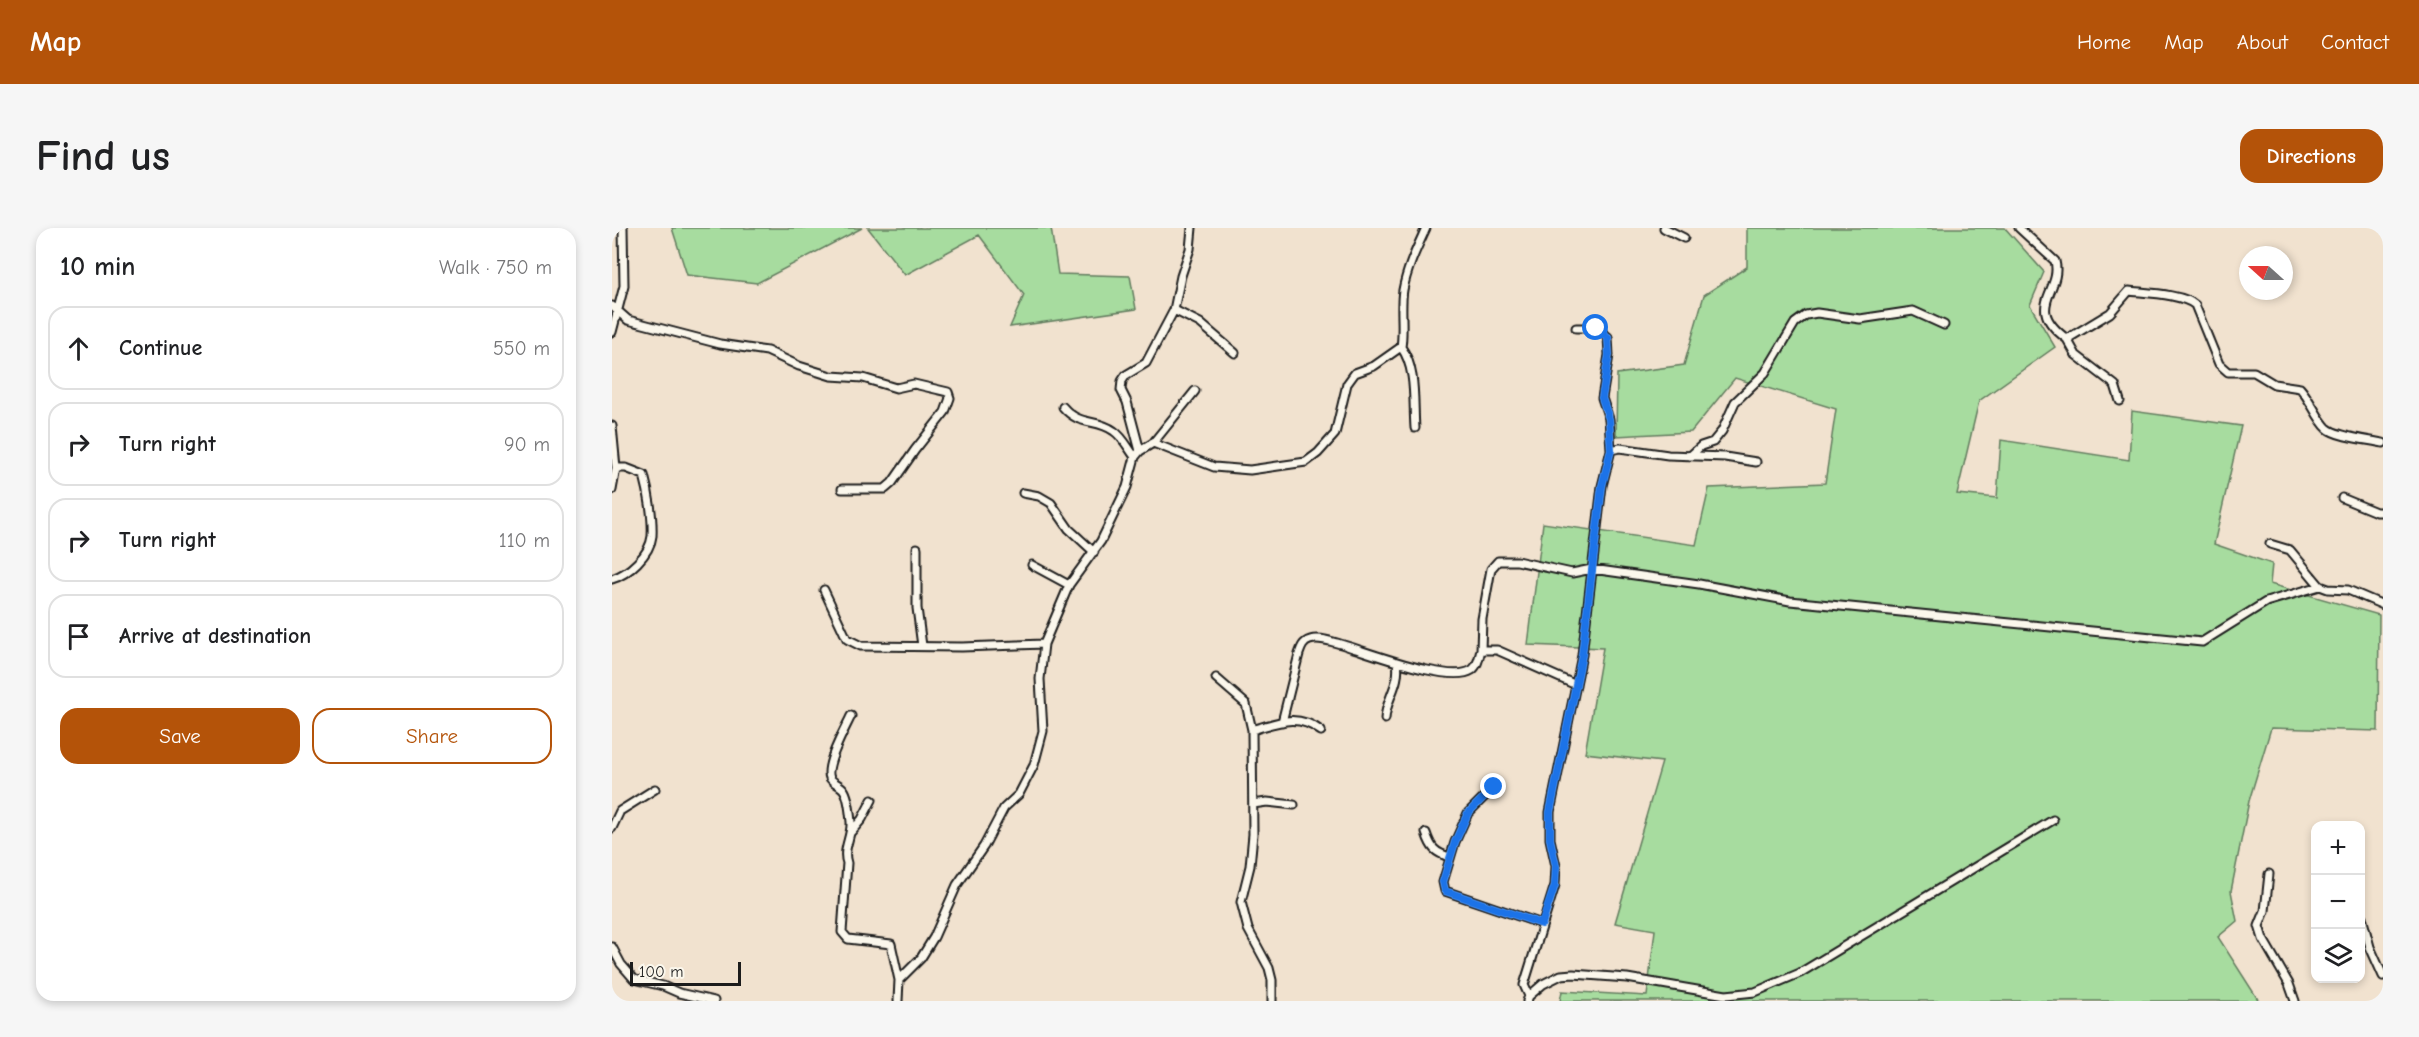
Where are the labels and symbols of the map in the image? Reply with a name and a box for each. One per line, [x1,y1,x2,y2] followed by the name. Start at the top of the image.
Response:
[2239,246,2293,300] north arrow
[1582,314,1608,340] route start
[1480,773,1506,799] route end
[630,959,741,986] scale bar

